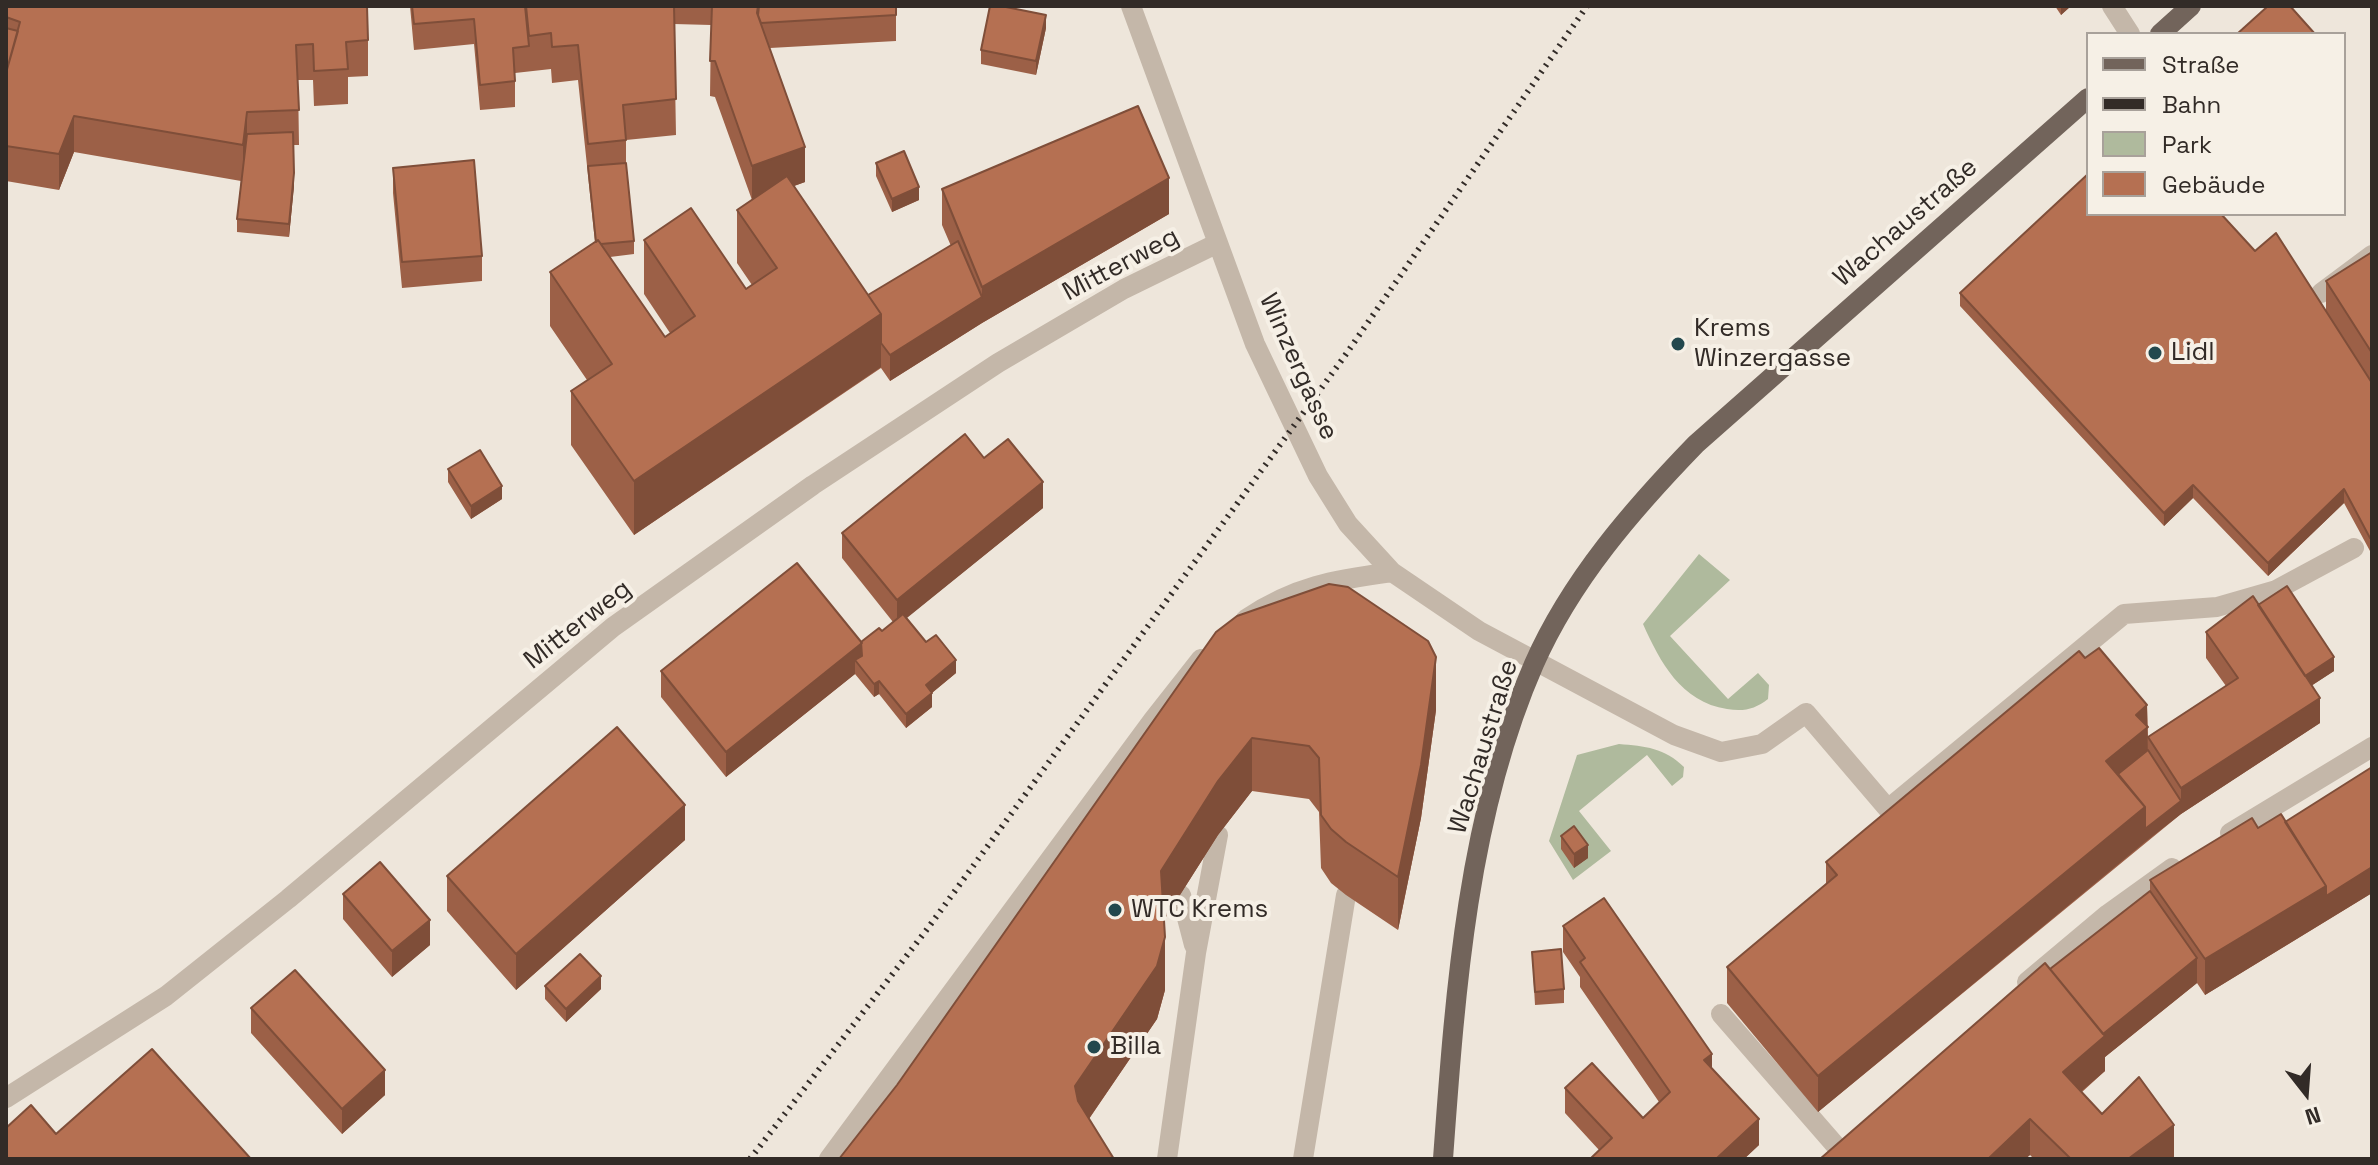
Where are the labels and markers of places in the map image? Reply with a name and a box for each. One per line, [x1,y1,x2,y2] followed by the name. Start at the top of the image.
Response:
[1694,313,1851,374] place label: Krems Winzergasse
[1669,335,1687,353] marker: Krems Winzergasse
[2171,337,2215,369] place label: Lidl
[2146,344,2164,362] marker: Lidl
[1131,894,1268,926] place label: WTC Krems
[1106,901,1124,919] marker: WTC Krems
[1110,1031,1161,1063] place label: Billa
[1085,1038,1103,1056] marker: Billa

